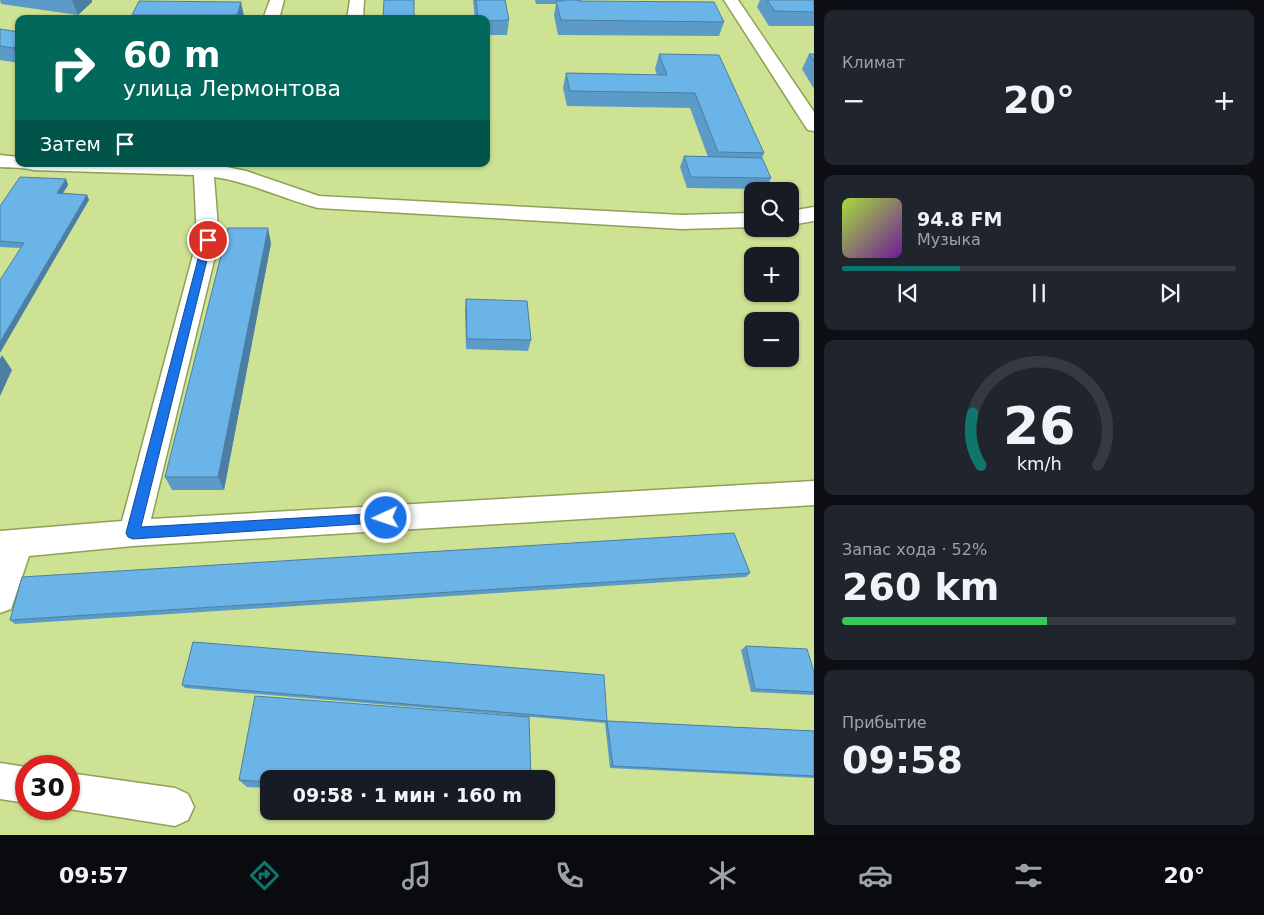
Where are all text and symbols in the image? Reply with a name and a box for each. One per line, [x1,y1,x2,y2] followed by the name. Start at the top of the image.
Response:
[40,35,105,100] icon: right
[123,35,220,75] text: 60 m
[842,53,905,72] text: Климат
[123,76,341,101] text: улица Лермонтова
[1003,78,1075,122] text: 20°
[842,84,865,117] text: −
[1213,84,1236,117] text: +
[111,130,139,158] icon: arrive
[40,133,101,155] text: Затем
[744,182,799,367] map controls
[744,182,799,237] button: search
[917,208,1002,230] text: 94.8 FM
[187,219,229,261] pin
[194,226,222,254] icon: arrive
[917,230,981,249] text: Музыка
[744,247,799,302] button: +
[894,279,922,307] icon: previous
[1025,279,1053,307] icon: pause
[1156,279,1184,307] icon: next
[744,312,799,367] button: −
[1003,396,1075,456] text: 26
[1016,453,1062,474] text: km/h
[359,491,411,543] position arrow
[842,540,987,559] text: Запас хода · 52%
[842,565,999,609] text: 260 km
[842,713,927,732] text: Прибытие
[842,738,963,782] text: 09:58
[15,755,80,820] speed limit sign: 30
[293,784,522,806] text: 09:58 · 1 мин · 160 m
[247,858,282,893] icon: directions
[399,858,434,893] icon: music
[552,858,587,893] icon: phone
[705,858,740,893] icon: climate
[858,858,893,893] icon: car
[1011,858,1046,893] icon: filters
[59,863,129,888] text: 09:57
[1163,863,1205,888] text: 20°

